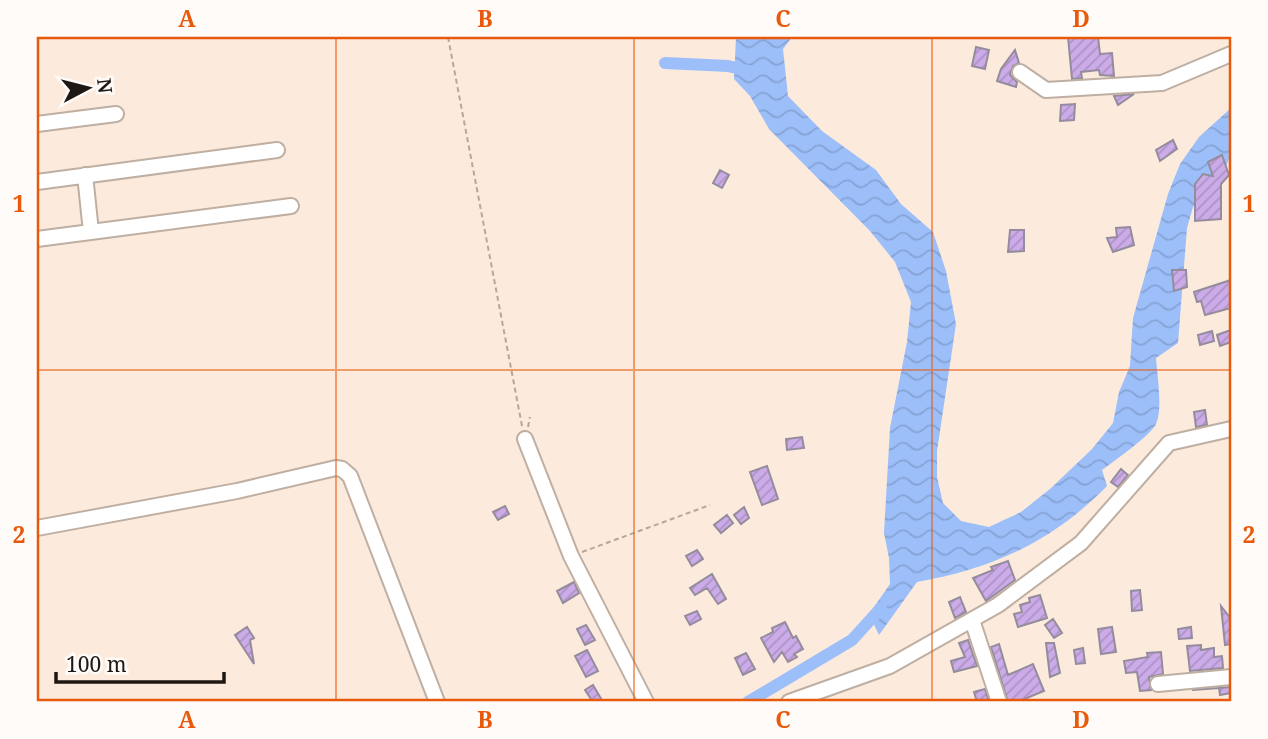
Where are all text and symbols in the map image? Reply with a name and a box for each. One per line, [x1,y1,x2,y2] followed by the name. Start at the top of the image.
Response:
[178,2,196,34] text: A
[477,2,493,34] text: B
[775,2,791,34] text: C
[1072,2,1090,34] text: D
[52,52,122,122] north arrow
[91,77,119,95] text: N
[13,187,26,219] text: 1
[1243,187,1256,219] text: 1
[13,518,26,550] text: 2
[1243,518,1256,550] text: 2
[56,641,224,685] scale bar
[66,650,127,678] text: 100 m
[178,703,196,735] text: A
[477,703,493,735] text: B
[775,703,791,735] text: C
[1072,703,1090,735] text: D

